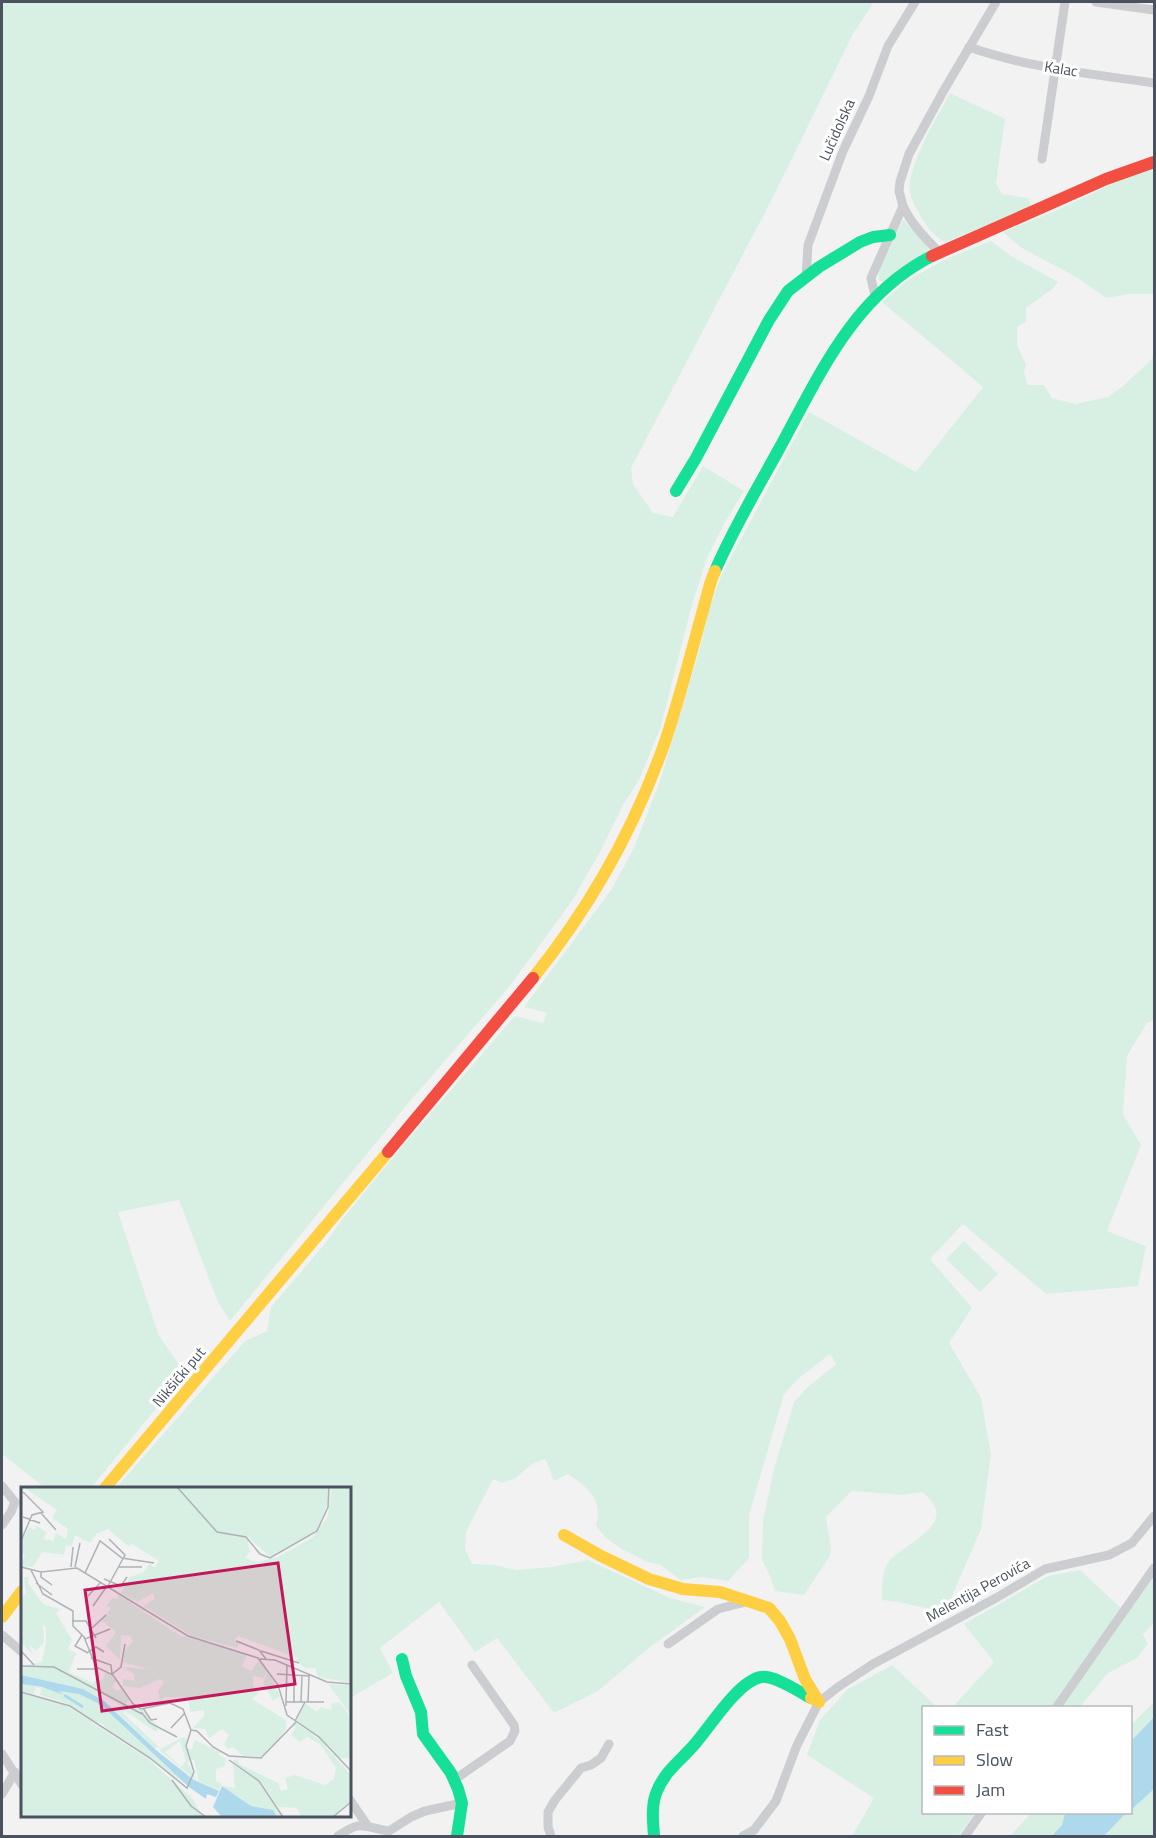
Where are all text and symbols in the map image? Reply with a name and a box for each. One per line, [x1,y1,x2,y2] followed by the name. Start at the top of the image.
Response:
[1043,55,1079,82] street label: Kalac
[813,95,861,165] street label: Lučidolska
[147,1341,211,1412] street label: Nikšićki put
[21,1487,351,1817] inset map
[922,1551,1034,1628] street label: Melentija Perovića
[922,1706,1132,1814] legend
[976,1716,1009,1743] text: Fast
[976,1746,1013,1773] text: Slow
[976,1776,1005,1803] text: Jam

